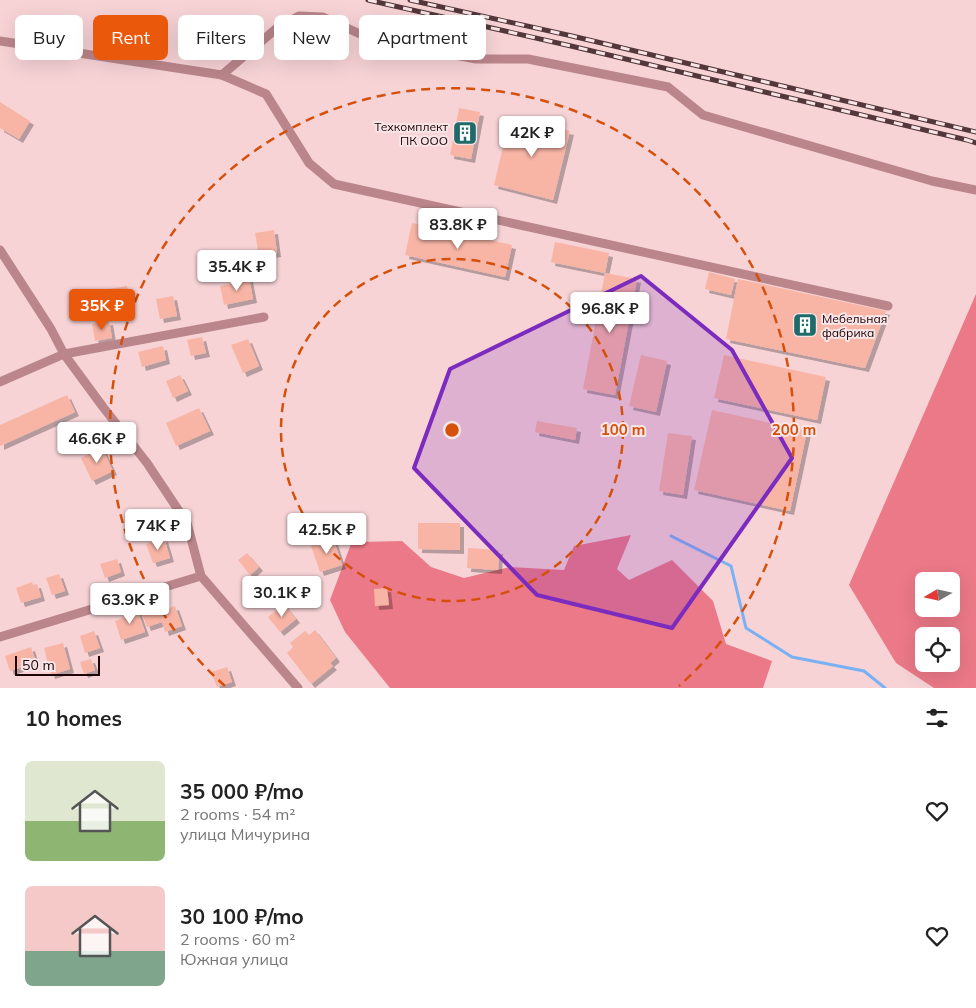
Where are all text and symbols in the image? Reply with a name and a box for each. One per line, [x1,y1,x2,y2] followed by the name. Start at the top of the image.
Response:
[15,15,83,60] chip: Buy
[93,15,168,60] chip: Rent
[178,15,264,60] chip: Filters
[274,15,349,60] chip: New
[359,15,486,60] chip: Apartment
[497,116,567,158] pin: 42K ₽
[374,119,449,148] place label: Техкомплект ПК ООО
[452,120,478,146] building icon: Техкомплект ПК ООО
[510,122,554,142] text: 42K ₽
[412,208,504,250] pin: 83.8K ₽
[429,214,487,234] text: 83.8K ₽
[191,250,283,292] pin: 35.4K ₽
[208,256,266,276] text: 35.4K ₽
[67,288,137,331] pin: 35K ₽
[564,292,656,334] pin: 96.8K ₽
[80,295,124,315] text: 35K ₽
[581,298,639,318] text: 96.8K ₽
[822,311,887,340] place label: Мебельная фабрика
[792,312,818,338] building icon: Мебельная фабрика
[601,420,645,439] text: 100 m
[772,420,816,439] text: 200 m
[443,421,461,439] centre of rings
[51,422,143,464] pin: 46.6K ₽
[68,428,126,448] text: 46.6K ₽
[123,508,193,551] pin: 74K ₽
[281,512,373,555] pin: 42.5K ₽
[136,515,180,535] text: 74K ₽
[298,519,356,539] text: 42.5K ₽
[915,572,960,618] north arrow
[915,572,960,672] map controls
[236,576,328,618] pin: 30.1K ₽
[84,582,176,625] pin: 63.9K ₽
[253,582,311,602] text: 30.1K ₽
[101,589,159,609] text: 63.9K ₽
[915,627,960,672] button: locate
[15,653,100,676] scale bar
[22,656,55,674] text: 50 m
[923,704,951,732] icon: filters
[25,705,122,731] text: 10 homes
[180,778,304,804] text: 35 000 ₽/mo
[65,781,125,841] icon: home
[923,797,951,825] icon: heart
[180,804,295,824] text: 2 rooms · 54 m²
[180,824,310,844] text: улица Мичурина
[180,903,304,929] text: 30 100 ₽/mo
[65,906,125,966] icon: home
[923,922,951,950] icon: heart
[180,929,295,949] text: 2 rooms · 60 m²
[180,949,289,969] text: Южная улица

